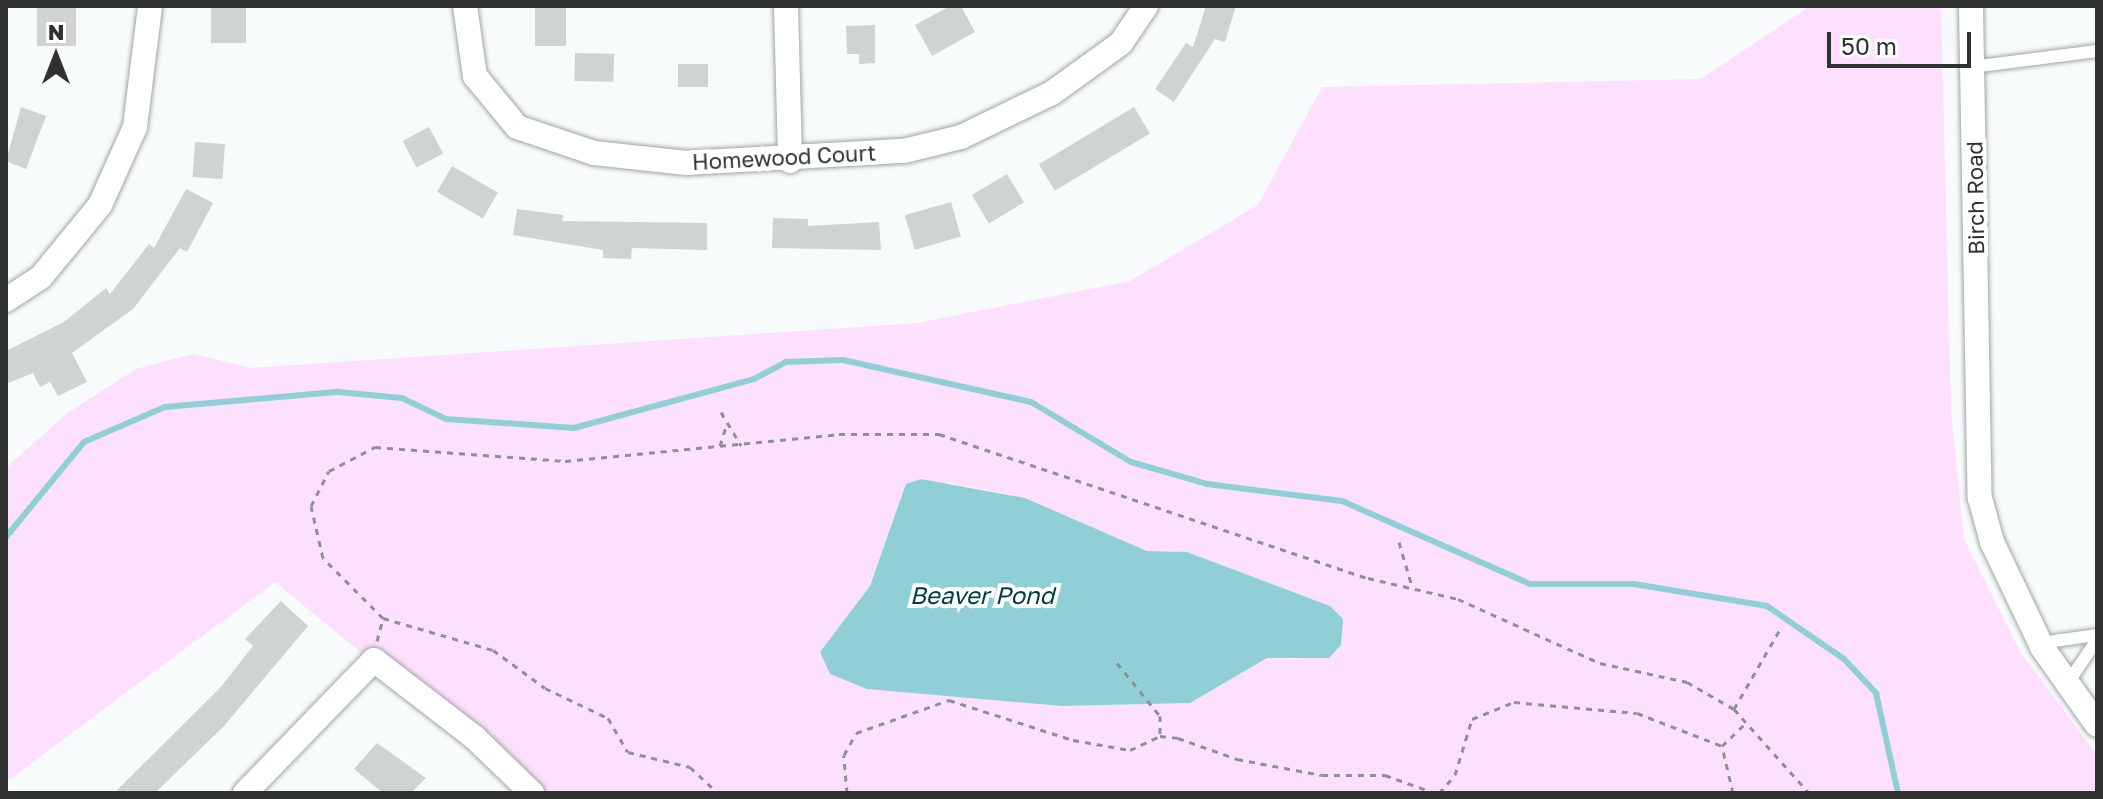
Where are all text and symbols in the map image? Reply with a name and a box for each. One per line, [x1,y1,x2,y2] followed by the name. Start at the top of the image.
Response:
[16,16,96,96] north arrow
[1831,16,1975,66] scale bar
[48,18,64,45] text: N
[1841,31,1897,60] text: 50 m
[691,139,877,175] street label: Homewood Court
[1961,141,1989,255] street label: Birch Road
[910,581,1054,609] water label: Beaver Pond

